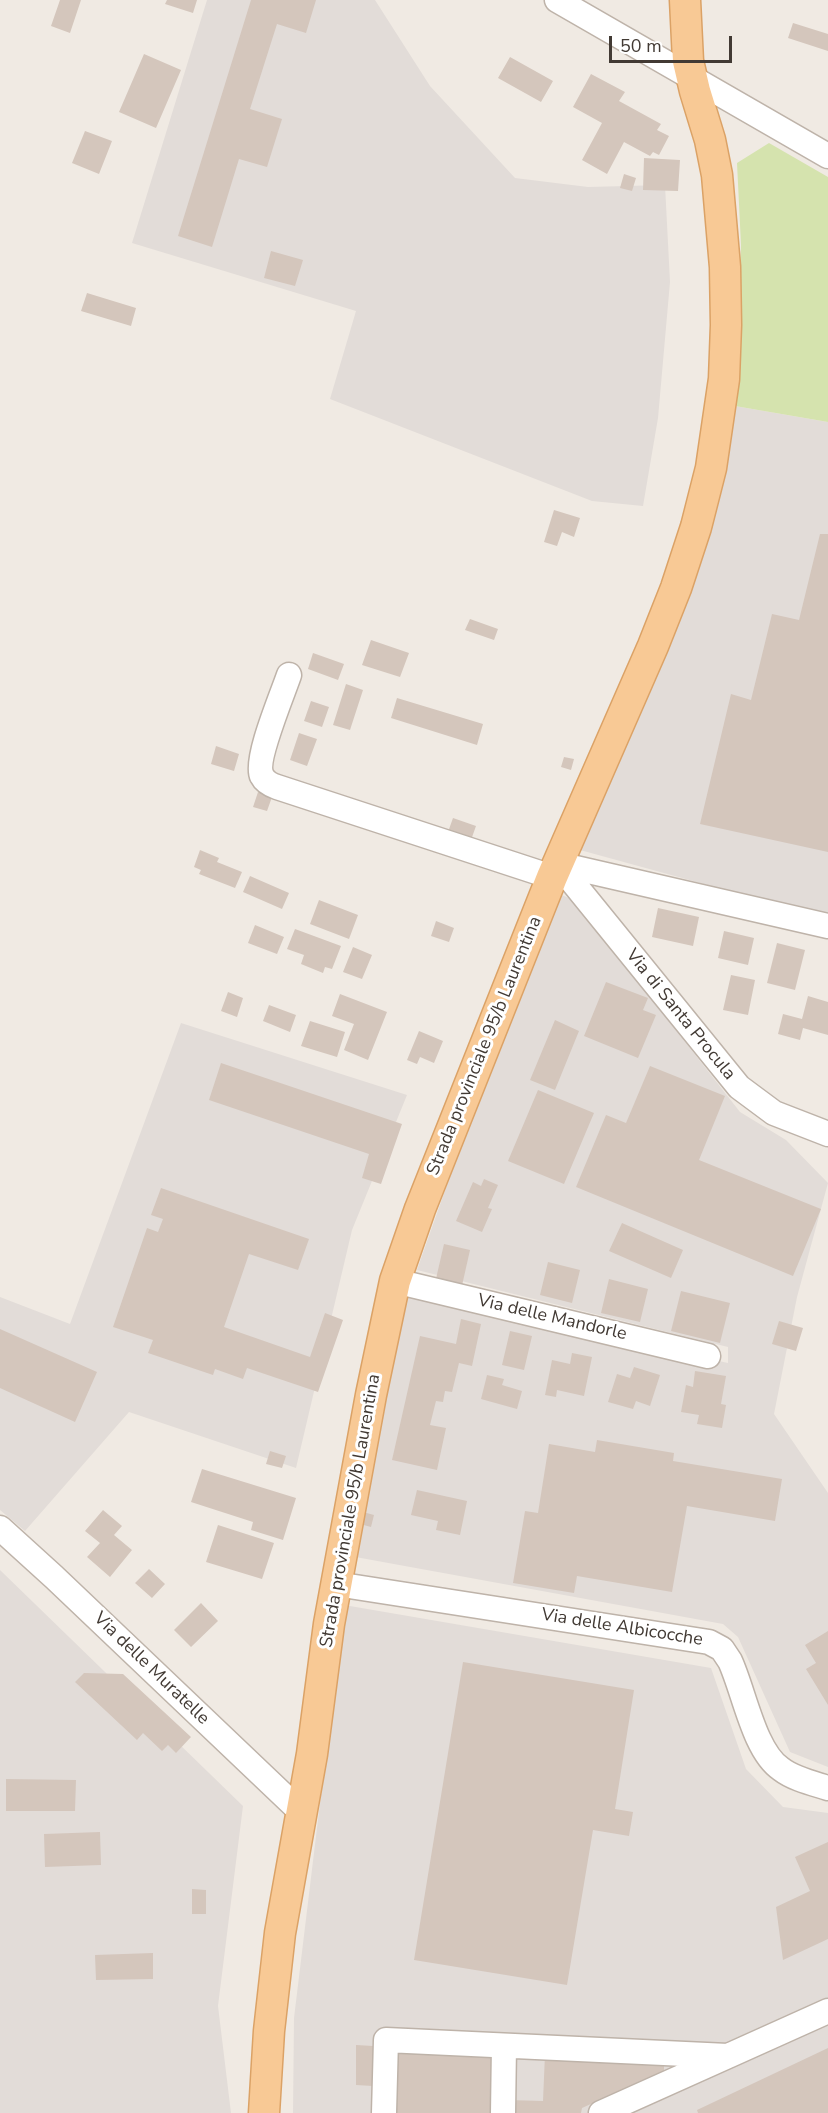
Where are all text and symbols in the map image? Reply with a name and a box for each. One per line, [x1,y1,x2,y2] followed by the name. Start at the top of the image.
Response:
[612,24,735,62] scale bar
[620,34,662,58] text: 50 m
[423,913,547,1179] street label: Strada provinciale 95/b Laurentina
[621,945,739,1085] street label: Via di Santa Procula
[475,1290,629,1346] street label: Via delle Mandorle
[316,1373,386,1649] street label: Strada provinciale 95/b Laurentina
[540,1605,704,1651] street label: Via delle Albicocche
[89,1608,213,1730] street label: Via delle Muratelle

